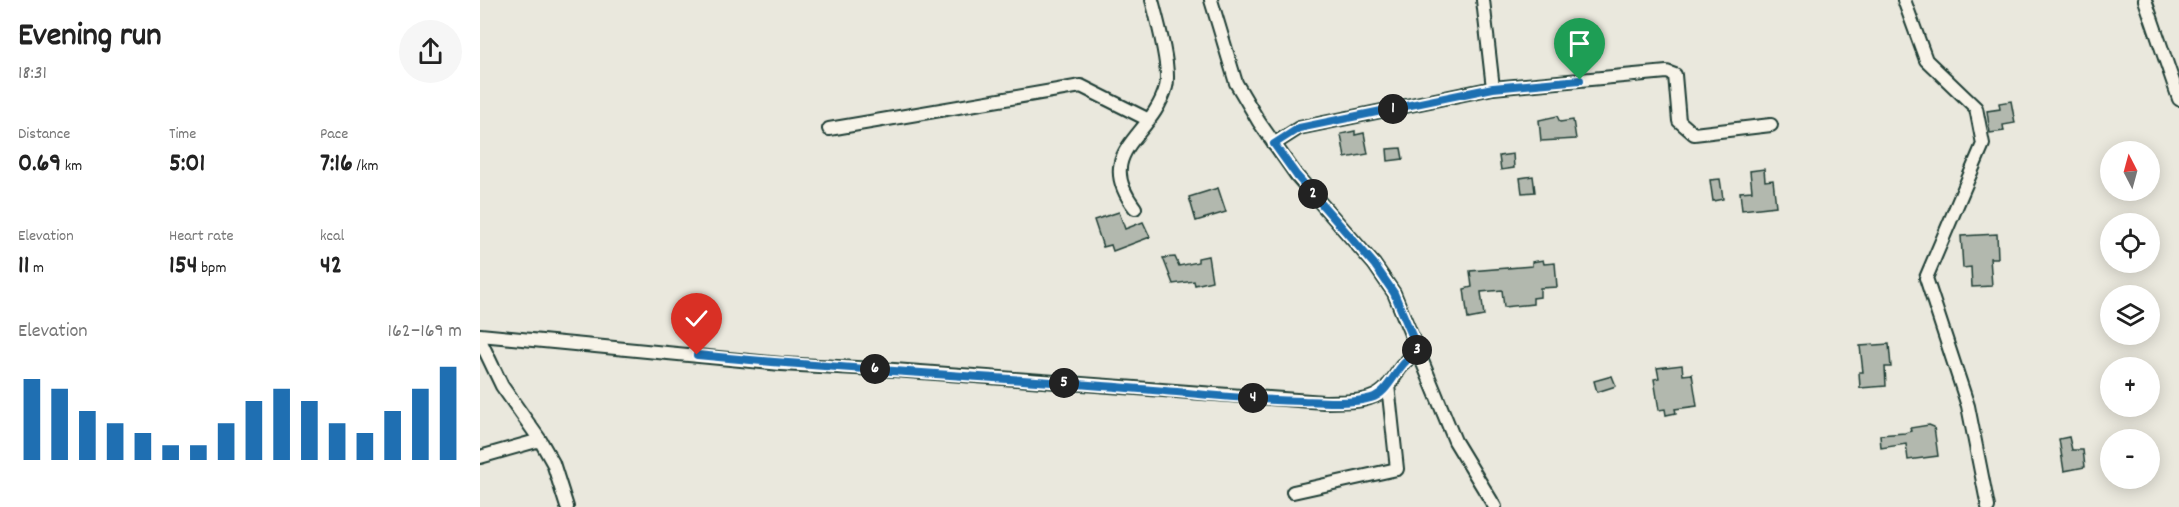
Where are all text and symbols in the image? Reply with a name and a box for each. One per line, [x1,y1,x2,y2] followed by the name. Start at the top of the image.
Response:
[18,14,162,61] text: Evening run
[1554,18,1605,80] pin
[399,20,462,83] button: share
[1563,27,1596,60] icon: arrive
[18,60,47,88] text: 18:31
[1378,94,1408,124] pin: 1
[1391,97,1395,120] text: 1
[18,123,70,146] text: Distance
[169,123,196,146] text: Time
[320,123,348,146] text: Pace
[2100,141,2160,201] north arrow
[2100,141,2160,489] map controls
[18,146,61,183] text: 0.69
[169,146,205,183] text: 5:01
[320,146,353,183] text: 7:16
[61,155,82,178] text: km
[353,155,379,178] text: /km
[1298,179,1328,209] pin: 2
[1310,182,1317,205] text: 2
[2100,213,2160,273] button: locate
[18,225,74,248] text: Elevation
[169,225,234,248] text: Heart rate
[320,225,344,248] text: kcal
[18,248,29,285] text: 11
[169,248,198,285] text: 154
[320,248,342,285] text: 42
[29,257,44,280] text: m
[198,257,227,280] text: bpm
[2100,285,2160,345] button: layers
[671,293,722,355] pin
[680,302,713,335] icon: check
[18,318,88,346] text: Elevation
[388,318,462,346] text: 162–169 m
[1402,335,1432,365] pin: 3
[1413,338,1421,361] text: 3
[860,354,890,384] pin: 6
[871,357,879,380] text: 6
[2100,357,2160,417] button: +
[1049,368,1079,398] pin: 5
[1060,371,1068,394] text: 5
[1238,383,1268,413] pin: 4
[1250,386,1256,409] text: 4
[2100,429,2160,489] button: −

